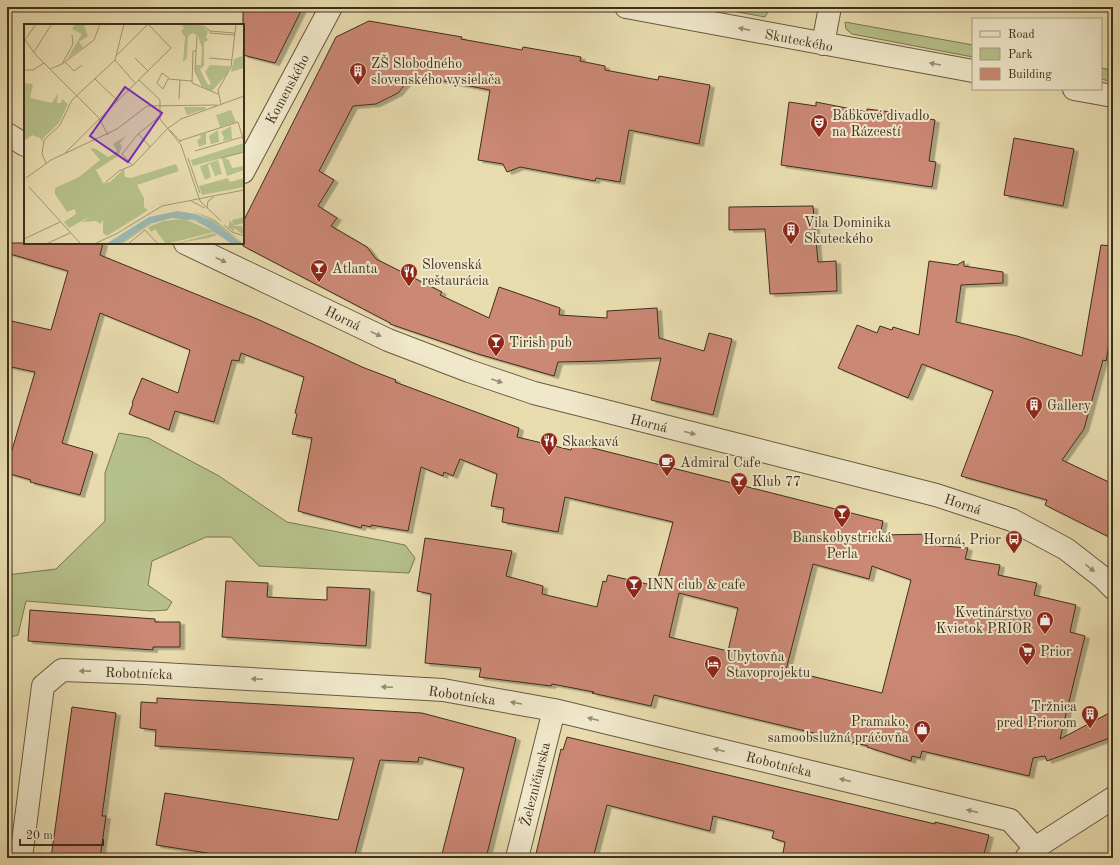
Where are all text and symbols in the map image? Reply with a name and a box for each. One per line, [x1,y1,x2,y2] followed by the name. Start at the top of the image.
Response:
[972,18,1102,90] legend
[24,24,244,244] inset map
[737,26,750,32] one-way arrow
[764,28,834,54] street label: Skuteckého
[1008,29,1035,41] text: Road
[1008,49,1033,61] text: Park
[264,52,312,127] street label: Komenského
[371,54,501,87] place label: ZŠ Slobodného slovenského vysielača
[348,61,368,86] building icon: ZŠ Slobodného slovenského vysielača
[928,61,941,67] one-way arrow
[1008,69,1052,81] text: Building
[832,109,930,139] place label: Bábkové divadlo na Rázcestí
[809,113,829,138] theatre icon: Bábkové divadlo na Rázcestí
[804,216,891,246] place label: Vila Dominika Skuteckého
[781,220,801,245] building icon: Vila Dominika Skuteckého
[215,257,227,263] one-way arrow
[309,258,329,283] bar icon: Atlanta
[422,258,489,288] place label: Slovenská reštaurácia
[332,262,378,276] place label: Atlanta
[399,262,419,287] restaurant icon: Slovenská reštaurácia
[322,304,363,334] street label: Horná
[370,331,381,337] one-way arrow
[486,332,506,357] bar icon: Tirish pub
[509,336,572,350] place label: Tirish pub
[491,378,503,384] one-way arrow
[1024,395,1044,420] building icon: Gallery
[1047,399,1092,413] place label: Gallery
[629,413,669,435] street label: Horná
[539,431,559,456] restaurant icon: Skackavá
[684,431,696,437] one-way arrow
[562,435,619,449] place label: Skackavá
[657,452,677,477] cafe icon: Admiral Cafe
[680,456,761,470] place label: Admiral Cafe
[729,471,749,496] bar icon: Klub 77
[752,475,801,489] place label: Klub 77
[942,492,983,518] street label: Horná
[832,503,852,528] bar icon: Banskobystrická Perla
[1004,529,1024,554] bus stop icon: Horná, Prior
[792,531,892,561] place label: Banskobystrická Perla
[923,533,1001,547] place label: Horná, Prior
[1085,563,1096,572] one-way arrow
[624,574,644,599] bar icon: INN club & cafe
[647,578,745,592] place label: INN club & cafe
[936,606,1032,636] place label: Kvetinárstvo Kvietok PRIOR
[1035,610,1055,635] shop icon: Kvetinárstvo Kvietok PRIOR
[1017,641,1037,666] supermarket icon: Prior
[1040,645,1072,659] place label: Prior
[726,650,811,680] place label: Ubytovňa Stavoprojektu
[703,654,723,679] hotel icon: Ubytovňa Stavoprojektu
[105,666,173,682] street label: Robotnícka
[78,668,91,674] one-way arrow
[251,676,263,683] one-way arrow
[381,683,393,690] one-way arrow
[427,684,496,708] street label: Robotnícka
[510,700,522,706] one-way arrow
[997,700,1077,730] place label: Tržnica pred Priorom
[1080,704,1100,729] building icon: Tržnica pred Priorom
[768,715,909,745] place label: Pramako, samoobslužná práčovňa
[586,716,599,722] one-way arrow
[912,719,932,744] shop icon: Pramako, samoobslužná práčovňa
[516,740,553,828] street label: Železničiarska
[713,746,725,752] one-way arrow
[744,750,813,780] street label: Robotnícka
[839,777,852,783] one-way arrow
[966,808,978,814] one-way arrow
[20,821,103,847] scale bar
[26,830,53,842] text: 20 m

